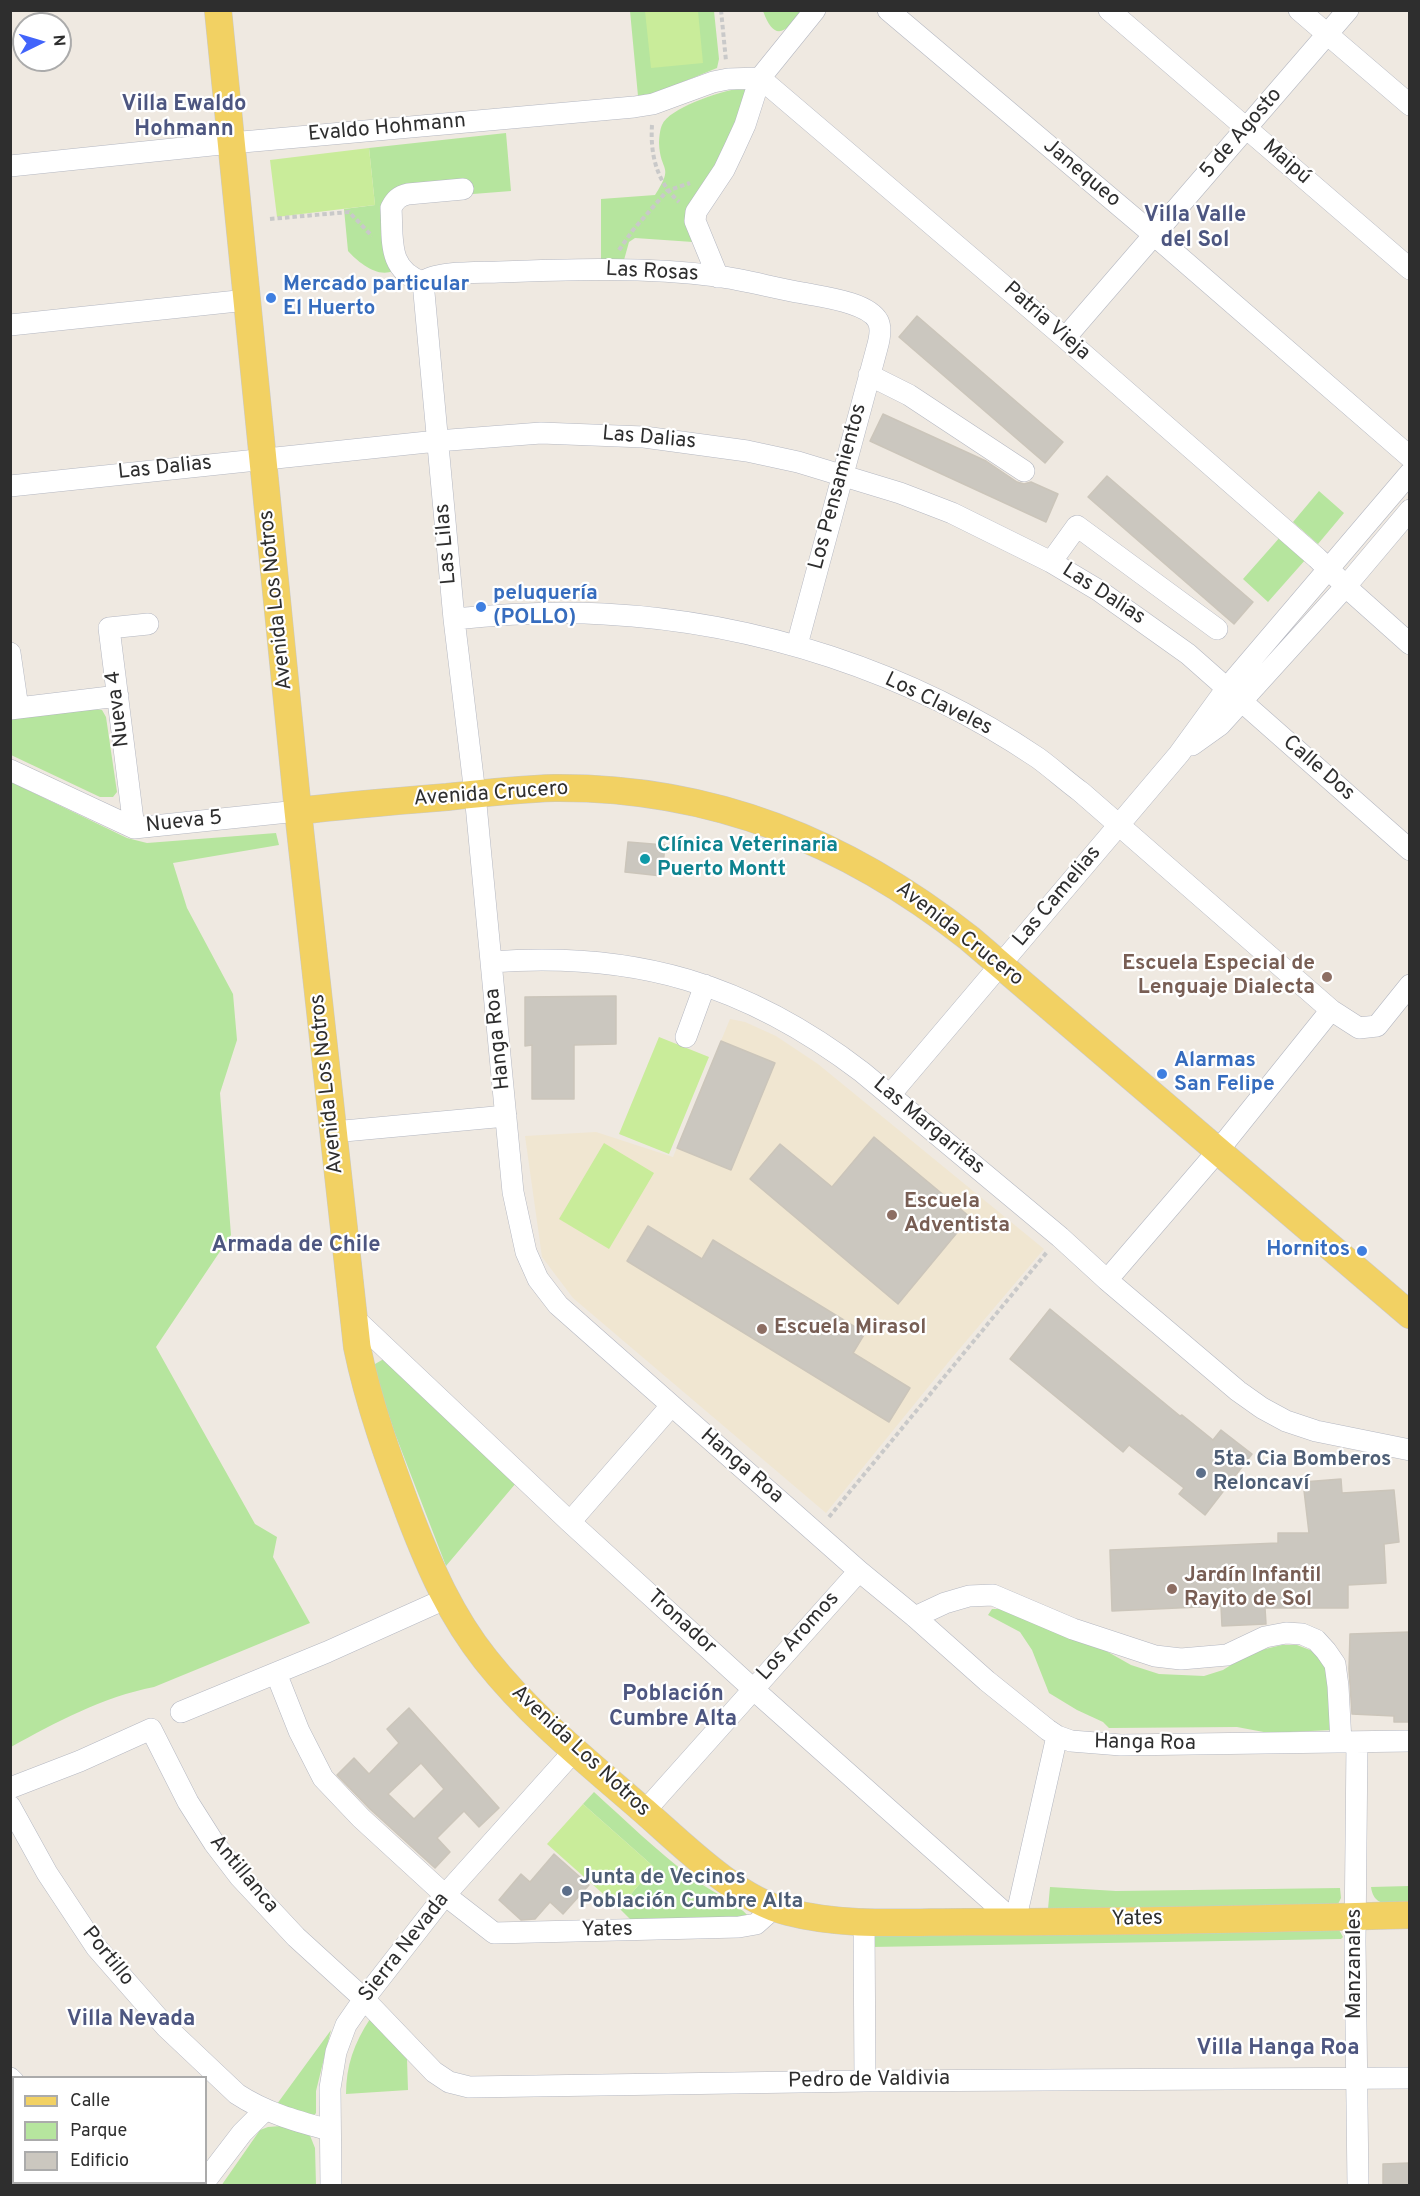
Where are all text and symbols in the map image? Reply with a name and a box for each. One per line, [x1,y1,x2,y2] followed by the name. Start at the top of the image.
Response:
[12,12,72,72] north arrow
[47,34,68,47] text: N
[1196,83,1288,185] street label: 5 de Agosto
[121,93,247,144] district label: Villa Ewaldo Hohmann
[307,110,467,148] street label: Evaldo Hohmann
[1037,134,1125,214] street label: Janequeo
[1256,135,1316,191] street label: Maipú
[1144,204,1246,255] district label: Villa Valle del Sol
[605,258,699,288] street label: Las Rosas
[283,273,469,323] place label: Mercado particular El Huerto
[997,277,1095,367] street label: Patria Vieja
[264,291,278,305] marker: Mercado particular El Huerto
[805,401,873,573] street label: Los Pensamientos
[601,422,697,456] street label: Las Dalias
[117,452,213,486] street label: Las Dalias
[431,503,463,585] street label: Las Lilas
[255,509,299,691] street label: Avenida Los Notros
[1057,559,1149,631] street label: Las Dalias
[493,582,598,632] place label: peluquería (POLLO)
[474,600,488,614] marker: peluquería (POLLO)
[880,668,996,742] street label: Los Claveles
[102,669,136,749] street label: Nueva 4
[1277,731,1359,807] street label: Calle Dos
[413,777,569,813] street label: Avenida Crucero
[144,806,224,840] street label: Nueva 5
[657,834,838,884] place label: Clínica Veterinaria Puerto Montt
[1009,842,1107,952] street label: Las Camelias
[638,852,652,866] marker: Clínica Veterinaria Puerto Montt
[890,877,1028,993] street label: Avenida Crucero
[1122,952,1315,1002] place label: Escuela Especial de Lenguaje Dialecta
[1320,970,1334,984] marker: Escuela Especial de Lenguaje Dialecta
[481,987,517,1091] street label: Hanga Roa
[306,993,350,1175] street label: Avenida Los Notros
[1174,1049,1275,1099] place label: Alarmas San Felipe
[1155,1067,1169,1081] marker: Alarmas San Felipe
[867,1073,989,1181] street label: Las Margaritas
[904,1190,1010,1240] place label: Escuela Adventista
[885,1208,899,1222] marker: Escuela Adventista
[211,1234,381,1260] district label: Armada de Chile
[1266,1238,1350,1264] place label: Hornitos
[1355,1244,1369,1258] marker: Hornitos
[774,1316,926,1342] place label: Escuela Mirasol
[755,1322,769,1336] marker: Escuela Mirasol
[694,1424,788,1510] street label: Hanga Roa
[1213,1448,1391,1498] place label: 5ta. Cia Bomberos Reloncaví
[1194,1466,1208,1480] marker: 5ta. Cia Bomberos Reloncaví
[1184,1564,1321,1614] place label: Jardín Infantil Rayito de Sol
[1165,1582,1179,1596] marker: Jardín Infantil Rayito de Sol
[641,1585,721,1661] street label: Tronador
[752,1587,846,1687] street label: Los Aromos
[505,1681,655,1823] street label: Avenida Los Notros
[609,1683,737,1735] district label: Población Cumbre Alta
[1094,1731,1196,1757] street label: Hanga Roa
[203,1831,283,1919] street label: Antillanca
[579,1866,803,1916] place label: Junta de Vecinos Población Cumbre Alta
[560,1884,574,1898] marker: Junta de Vecinos Población Cumbre Alta
[355,1888,455,2008] street label: Sierra Nevada
[1111,1907,1163,1933] street label: Yates
[1343,1909,1369,2019] street label: Manzanales
[581,1918,633,1944] street label: Yates
[76,1922,138,1992] street label: Portillo
[67,2008,195,2034] district label: Villa Nevada
[1197,2037,1359,2063] district label: Villa Hanga Roa
[788,2067,950,2095] street label: Pedro de Valdivia
[12,2076,207,2184] legend
[70,2090,110,2113] text: Calle
[70,2120,127,2143] text: Parque
[70,2150,129,2173] text: Edificio

